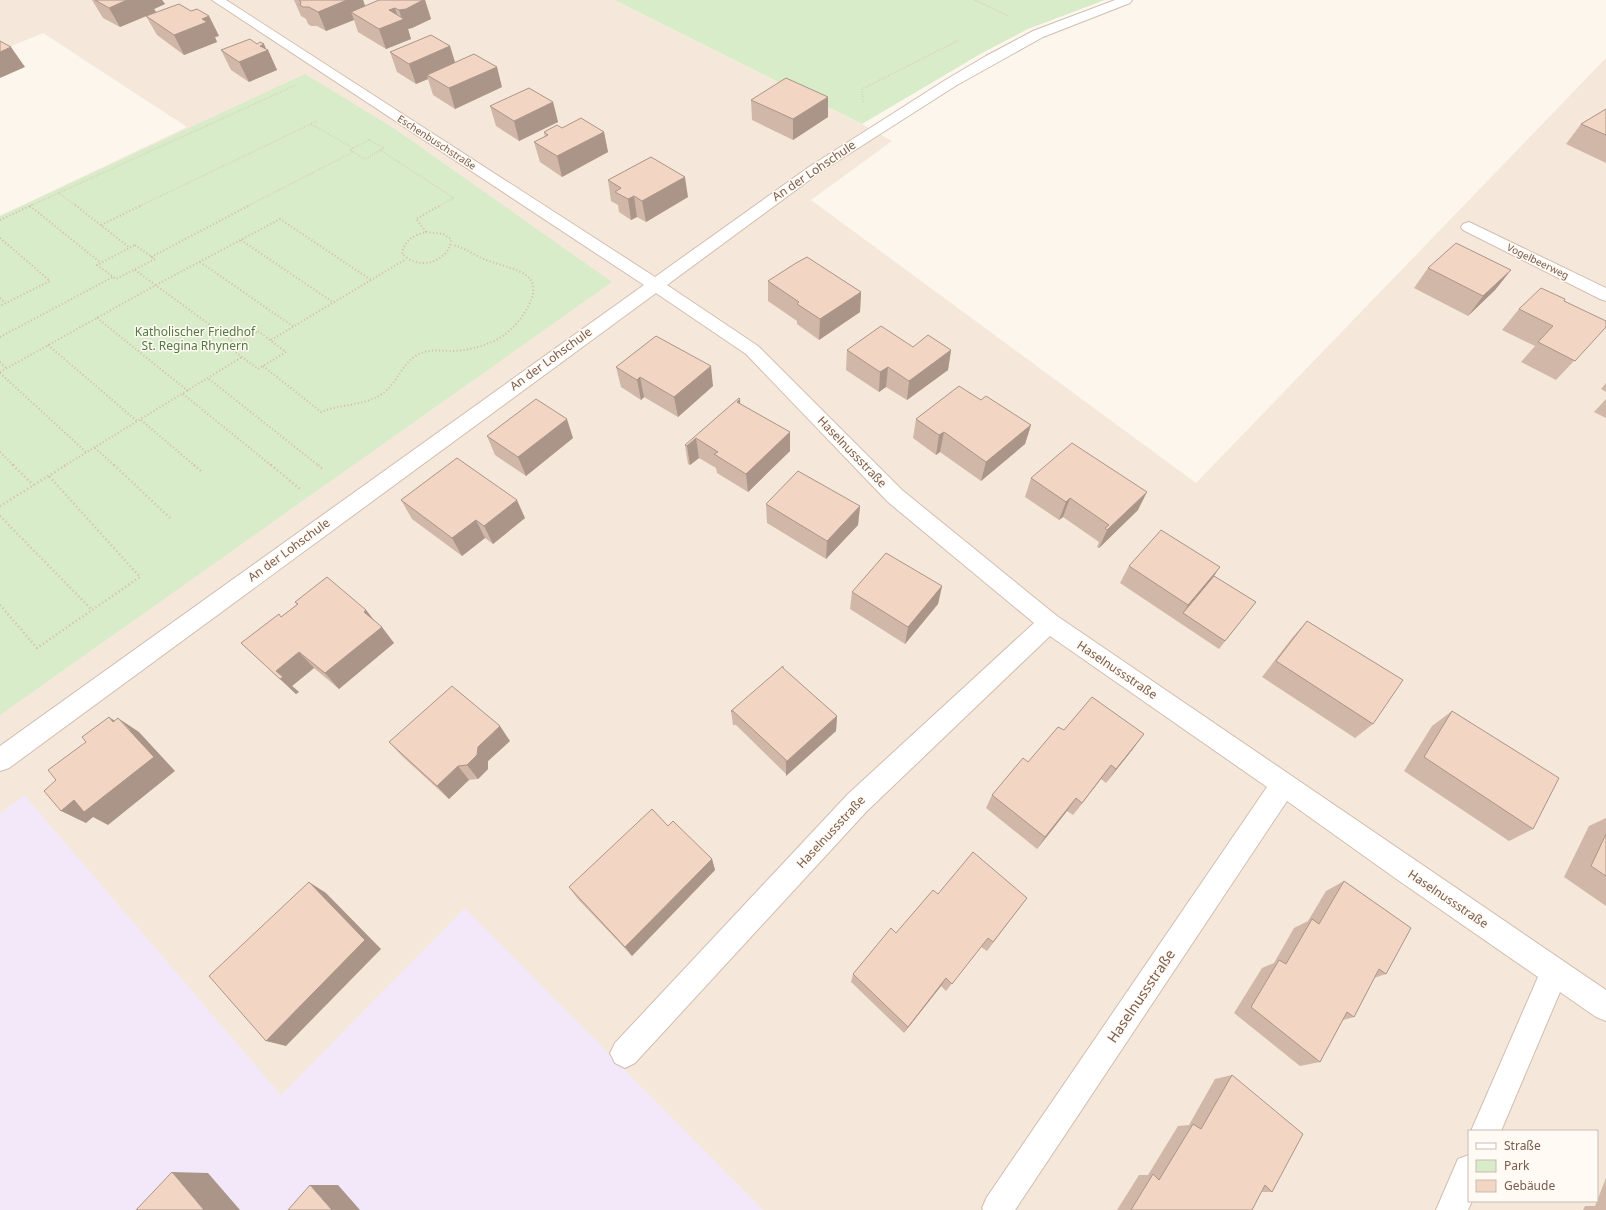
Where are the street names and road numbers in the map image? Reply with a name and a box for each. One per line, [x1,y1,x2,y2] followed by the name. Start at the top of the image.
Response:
[395,111,479,173] street label: Eschenbuschstraße
[769,136,859,205] street label: An der Lohschule
[1505,240,1571,282] street label: Vogelbeerweg
[506,323,595,394] street label: An der Lohschule
[814,412,891,491] street label: Haselnussstraße
[244,514,333,585] street label: An der Lohschule
[1074,636,1161,703] street label: Haselnussstraße
[793,792,869,872] street label: Haselnussstraße
[1405,865,1492,932] street label: Haselnussstraße
[1102,945,1179,1046] street label: Haselnussstraße

